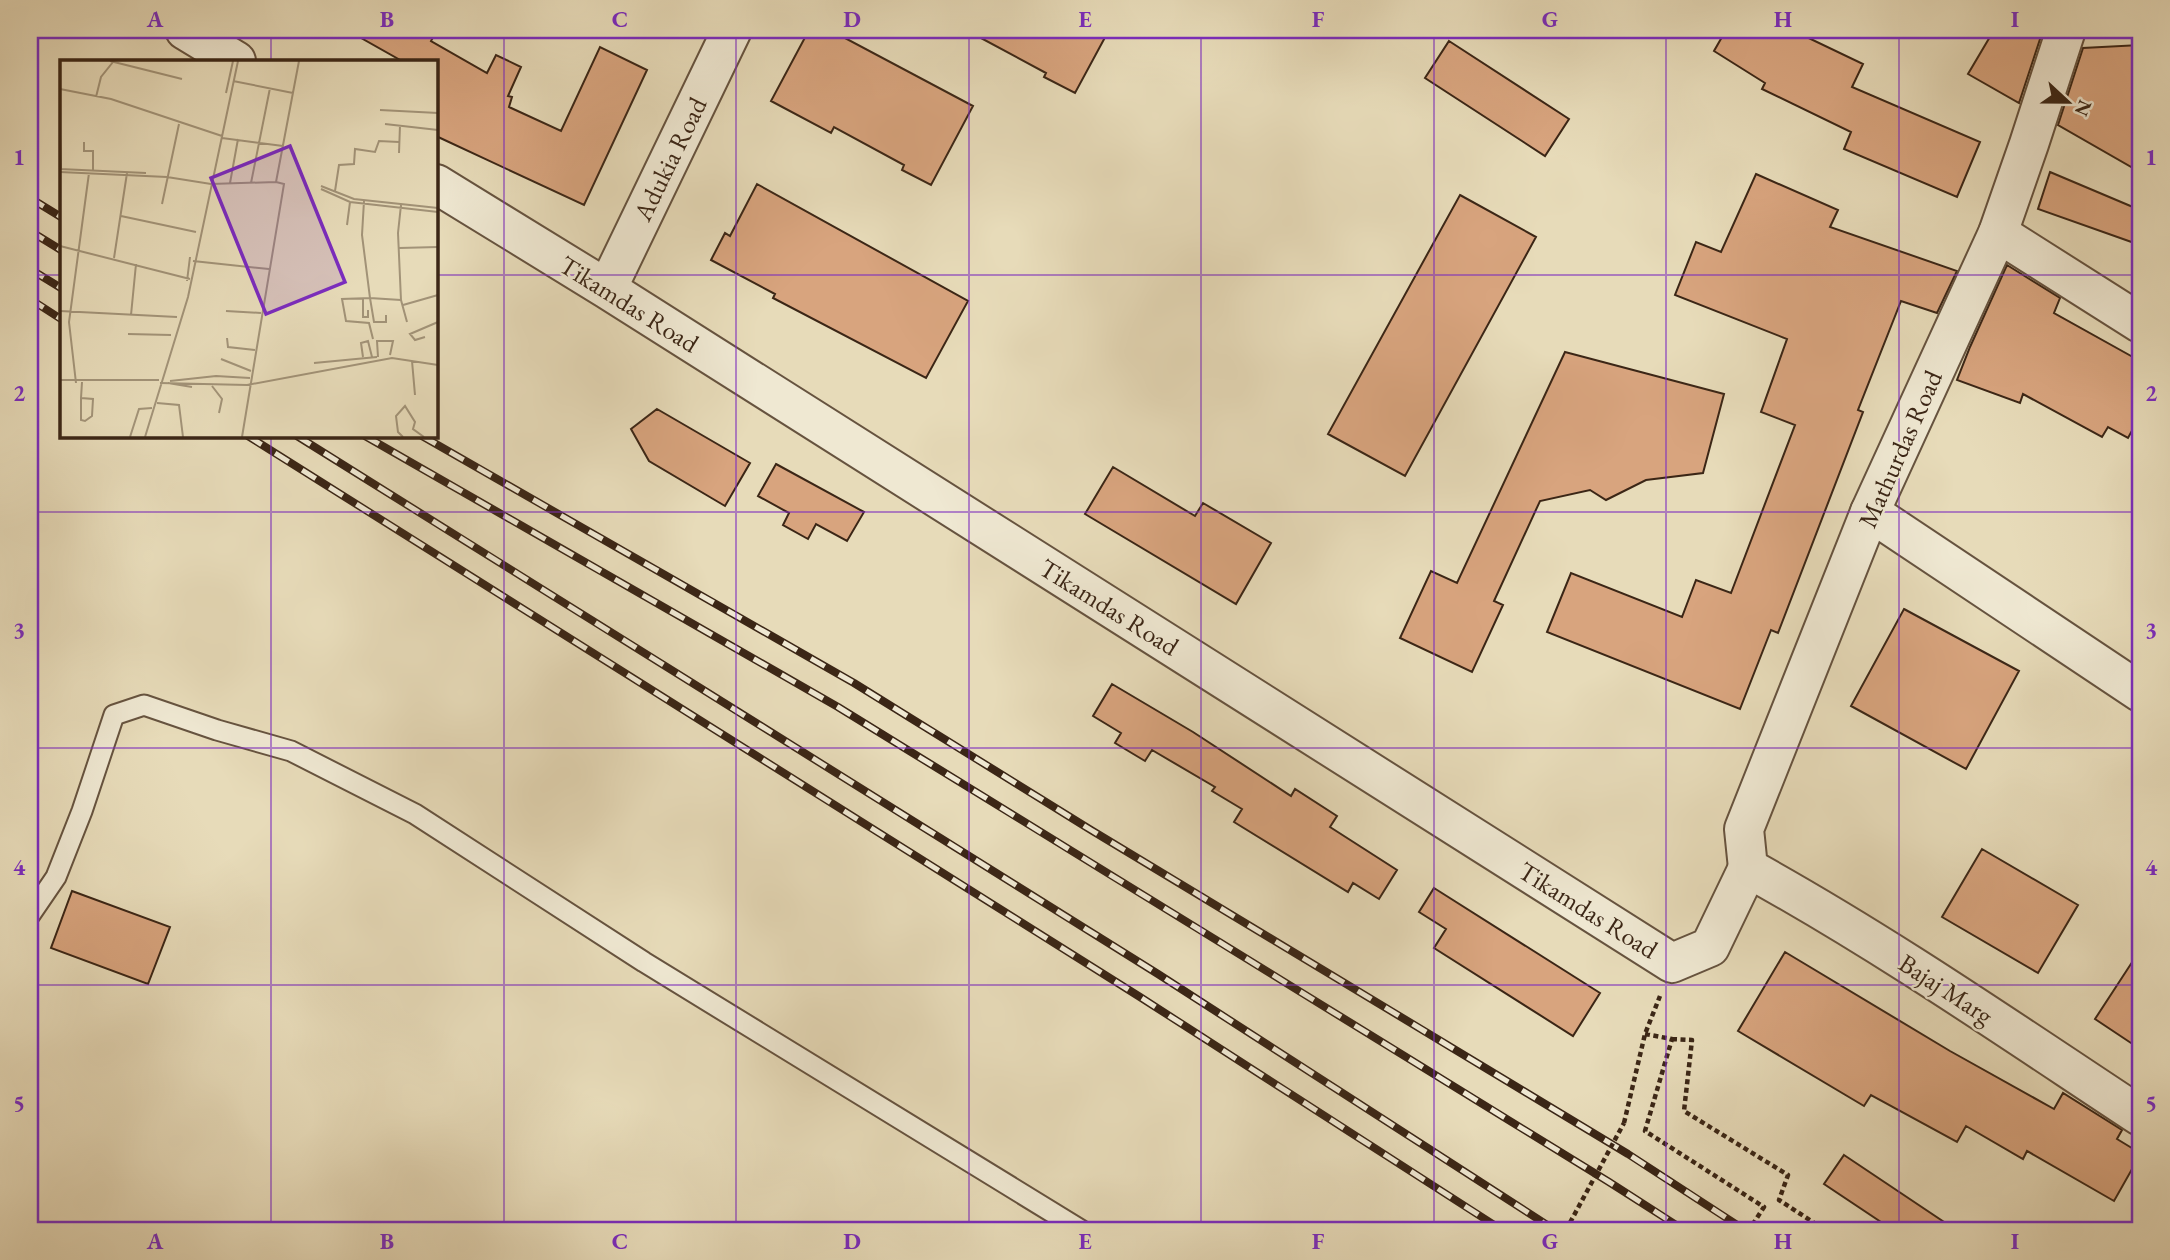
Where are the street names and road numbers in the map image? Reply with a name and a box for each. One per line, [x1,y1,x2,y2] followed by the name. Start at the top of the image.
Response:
[625,91,715,227] street label: Adukia Road
[553,248,706,361] street label: Tikamdas Road
[1850,364,1950,533] street label: Mathurdas Road
[1033,551,1186,664] street label: Tikamdas Road
[1512,854,1665,967] street label: Tikamdas Road
[1892,946,2000,1032] street label: Bajaj Marg

